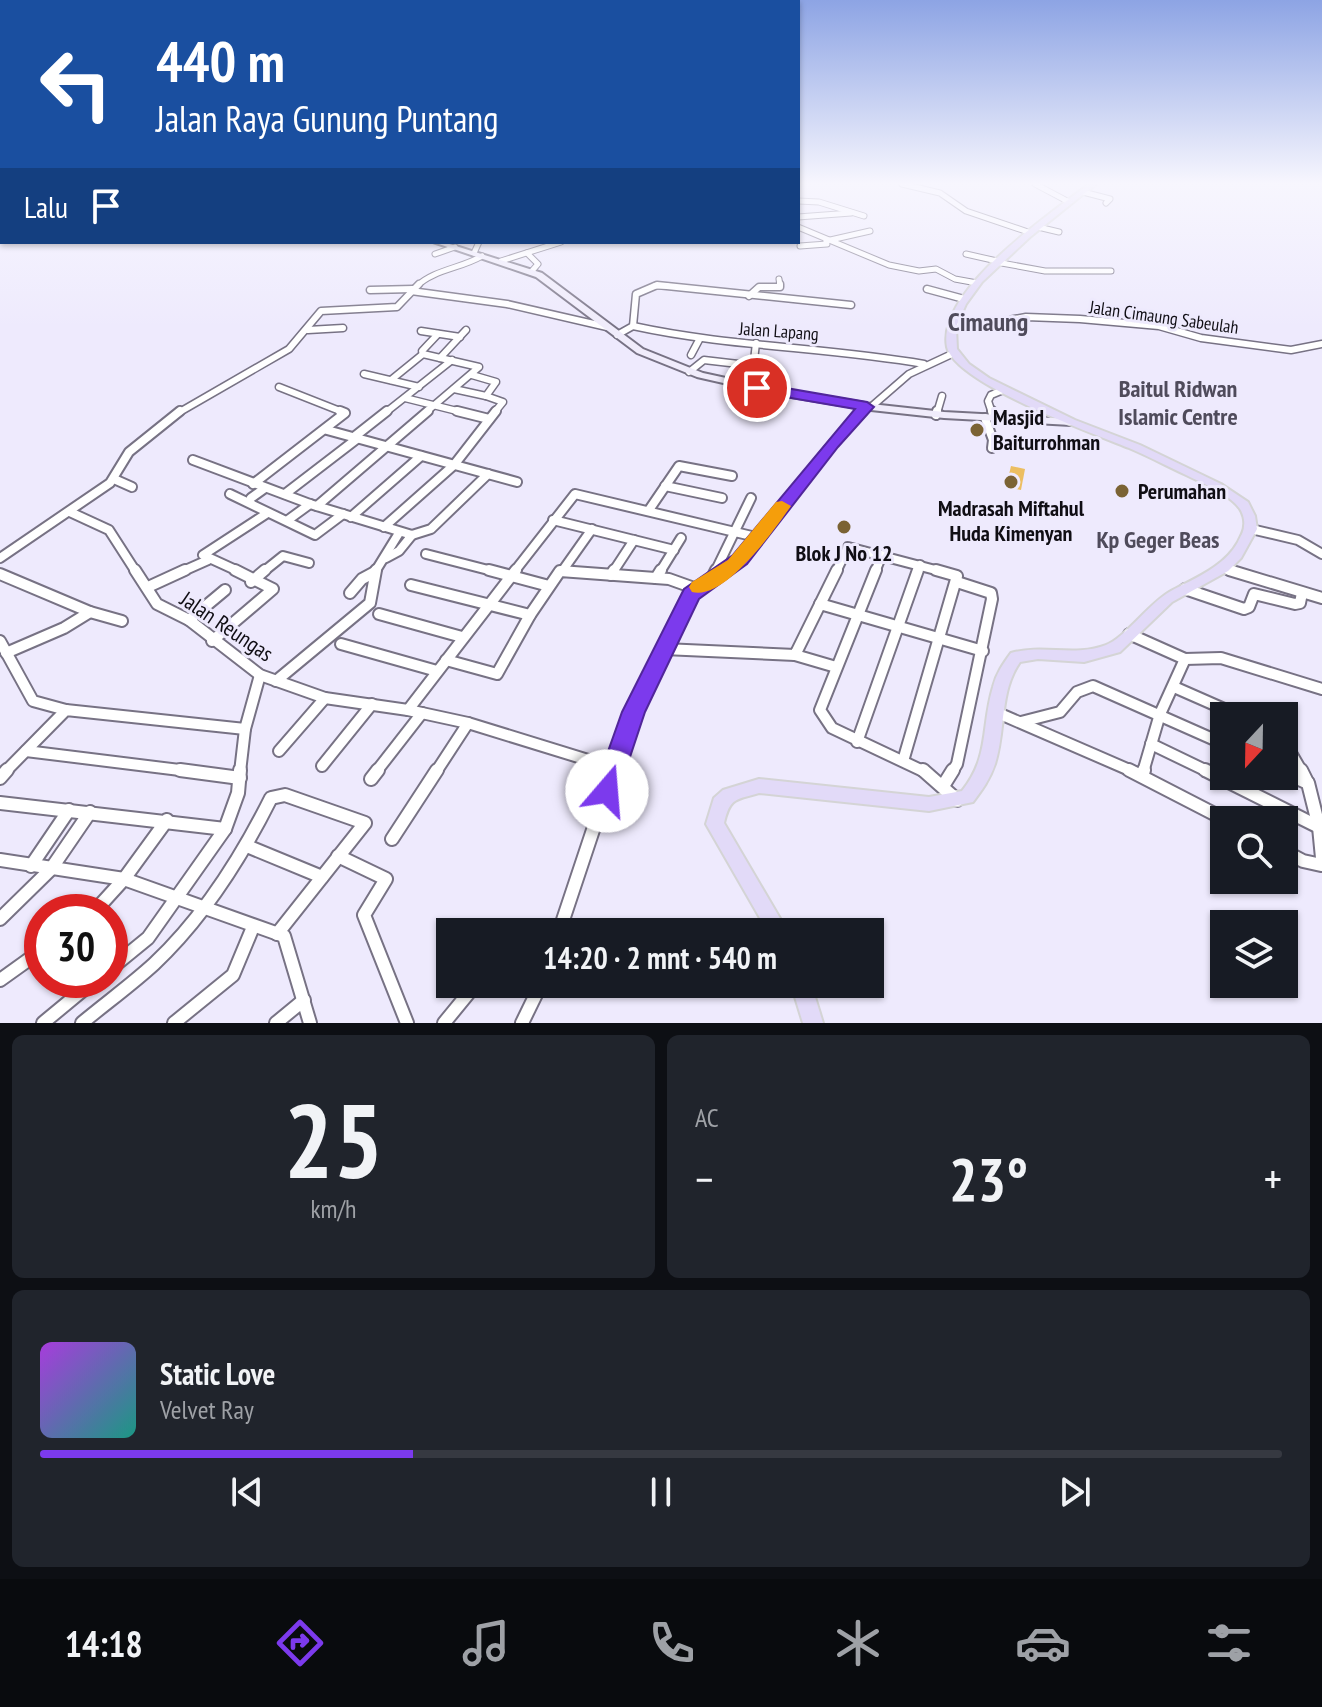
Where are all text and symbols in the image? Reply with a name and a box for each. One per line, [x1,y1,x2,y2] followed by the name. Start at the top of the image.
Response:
[156,25,285,97] text: 440 m
[24,32,128,136] icon: left
[156,95,499,142] text: Jalan Raya Gunung Puntang
[84,184,128,228] icon: arrive
[24,187,68,226] text: Lalu
[1087,295,1240,339] street label: Jalan Cimaung Sabeulah
[948,305,1028,338] district label: Cimaung
[737,317,820,345] street label: Jalan Lapang
[723,354,791,422] pin
[735,366,779,410] icon: arrive
[1118,373,1238,432] district label: Baitul Ridwan Islamic Centre
[993,403,1100,456] place label: Masjid Baiturrohman
[968,421,986,439] marker: Masjid Baiturrohman
[1002,473,1020,491] marker: Madrasah Miftahul Huda Kimenyan
[1138,477,1226,505] place label: Perumahan
[1113,482,1131,500] marker: Perumahan
[938,494,1085,547] place label: Madrasah Miftahul Huda Kimenyan
[835,518,853,536] marker: Blok J No 12
[1097,524,1220,555] district label: Kp Geger Beas
[795,539,893,567] place label: Blok J No 12
[174,584,279,667] street label: Jalan Reungas
[1210,702,1298,790] north arrow
[1210,702,1298,998] map controls
[565,749,649,833] position arrow
[1210,806,1298,894] button: search
[24,894,128,998] speed limit sign: 30
[1210,910,1298,998] button: layers
[543,938,777,977] text: 14:20 · 2 mnt · 540 m
[284,1072,383,1207] text: 25
[695,1101,719,1134] text: AC
[949,1140,1028,1218] text: 23°
[695,1150,713,1207] text: −
[1264,1150,1282,1207] text: +
[310,1192,357,1225] text: km/h
[160,1354,275,1393] text: Static Love
[160,1393,254,1426] text: Velvet Ray
[225,1470,269,1514] icon: previous
[639,1470,683,1514] icon: pause
[1053,1470,1097,1514] icon: next
[272,1615,328,1671] icon: directions
[458,1615,514,1671] icon: music
[644,1615,700,1671] icon: phone
[830,1615,886,1671] icon: climate
[1015,1615,1071,1671] icon: car
[1201,1615,1257,1671] icon: filters
[65,1620,143,1667] text: 14:18

